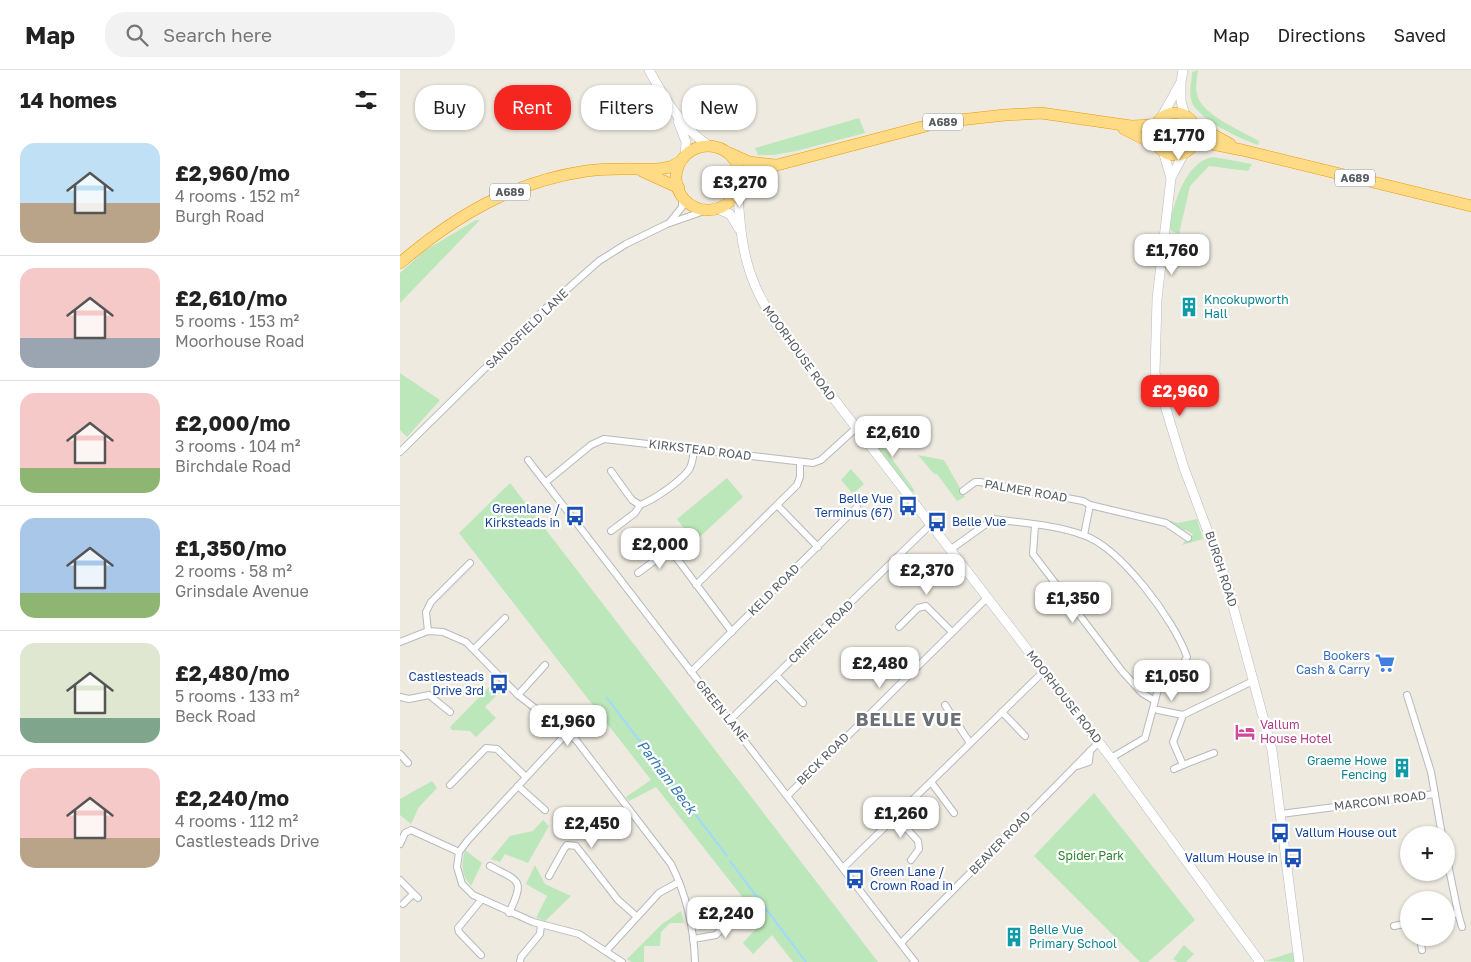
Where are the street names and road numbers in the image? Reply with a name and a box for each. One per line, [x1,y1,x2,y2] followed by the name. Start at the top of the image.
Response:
[923,114,963,131] road number: A689
[1335,170,1375,186] road number: A689
[490,184,530,200] road number: A689
[482,285,571,372] street label: SANDSFIELD LANE
[760,302,839,403] street label: MOORHOUSE ROAD
[648,436,752,463] street label: KIRKSTEAD ROAD
[984,476,1069,505] street label: PALMER ROAD
[1202,529,1241,609] street label: BURGH ROAD
[745,561,803,619] street label: KELD ROAD
[785,597,856,666] street label: CRIFFEL ROAD
[1023,647,1105,746] street label: MOORHOUSE ROAD
[693,677,752,745] street label: GREEN LANE
[793,729,852,788] street label: BECK ROAD
[1333,787,1427,814] street label: MARCONI ROAD
[966,808,1034,877] street label: BEAVER ROAD

